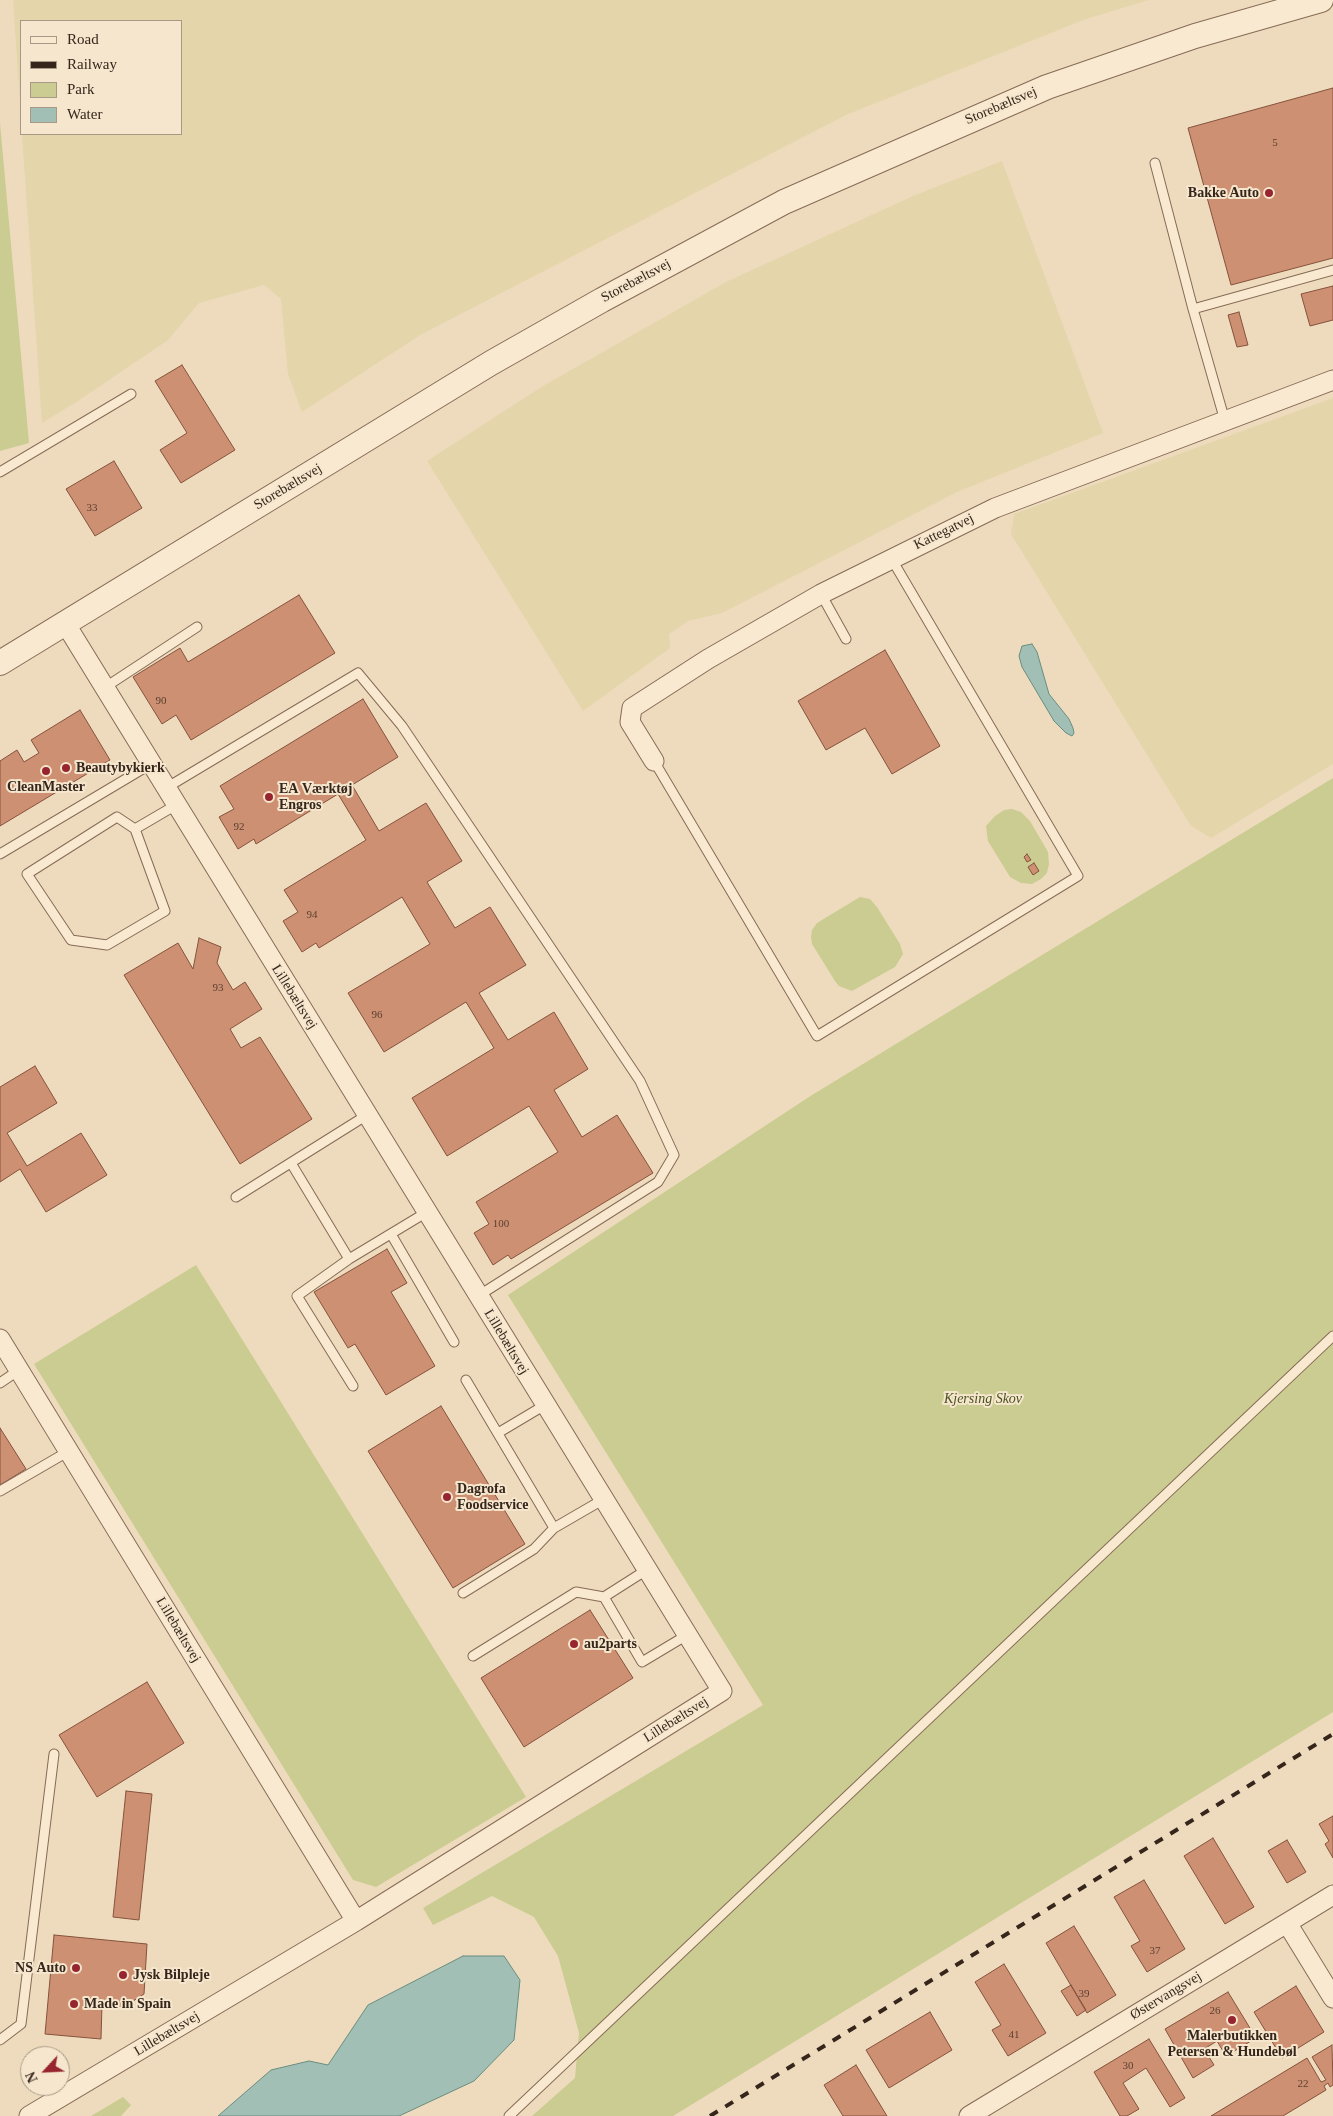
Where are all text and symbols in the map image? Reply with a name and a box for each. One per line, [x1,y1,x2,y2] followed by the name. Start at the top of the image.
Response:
[20,20,182,135] legend
[67,31,99,47] text: Road
[67,56,117,72] text: Railway
[67,81,95,97] text: Park
[963,83,1039,129] street label: Storebæltsvej
[67,106,102,122] text: Water
[1272,136,1278,150] house number: 5
[1188,185,1259,201] place label: Bakke Auto
[1263,187,1275,199] marker: Bakke Auto
[598,256,674,306] street label: Storebæltsvej
[251,460,325,514] street label: Storebæltsvej
[86,501,98,515] house number: 33
[911,510,977,554] street label: Kattegatvej
[156,694,167,708] house number: 90
[76,760,165,776] place label: Beautybykierk
[60,762,72,774] marker: Beautybykierk
[40,765,52,777] marker: CleanMaster
[7,779,85,795] place label: CleanMaster
[279,781,352,814] place label: EA Værktøj Engros
[263,791,275,803] marker: EA Værktøj Engros
[233,820,244,834] house number: 92
[306,908,318,922] house number: 94
[268,962,320,1032] street label: Lillebæltsvej
[212,981,224,995] house number: 93
[372,1008,382,1022] house number: 96
[493,1217,509,1231] house number: 100
[480,1306,532,1378] street label: Lillebæltsvej
[944,1391,1022,1407] park label: Kjersing Skov
[457,1481,529,1514] place label: Dagrofa Foodservice
[441,1491,453,1503] marker: Dagrofa Foodservice
[152,1594,204,1666] street label: Lillebæltsvej
[584,1636,637,1652] place label: au2parts
[568,1638,580,1650] marker: au2parts
[641,1694,711,1746] street label: Lillebæltsvej
[1150,1944,1160,1958] house number: 37
[15,1960,66,1976] place label: NS Auto
[70,1962,82,1974] marker: NS Auto
[133,1967,210,1983] place label: Jysk Bilpleje
[1127,1968,1205,2024] street label: Østervangsvej
[117,1969,129,1981] marker: Jysk Bilpleje
[1078,1987,1090,2001] house number: 39
[84,1996,171,2012] place label: Made in Spain
[68,1998,80,2010] marker: Made in Spain
[1210,2004,1220,2018] house number: 26
[131,2008,203,2060] street label: Lillebæltsvej
[1226,2014,1238,2026] marker: Malerbutikken Petersen & Hundebøl
[1009,2028,1020,2042] house number: 41
[1167,2028,1297,2060] place label: Malerbutikken Petersen & Hundebøl
[20,2046,70,2096] north arrow
[1122,2059,1134,2073] house number: 30
[23,2069,41,2085] text: N
[1298,2077,1309,2091] house number: 22

